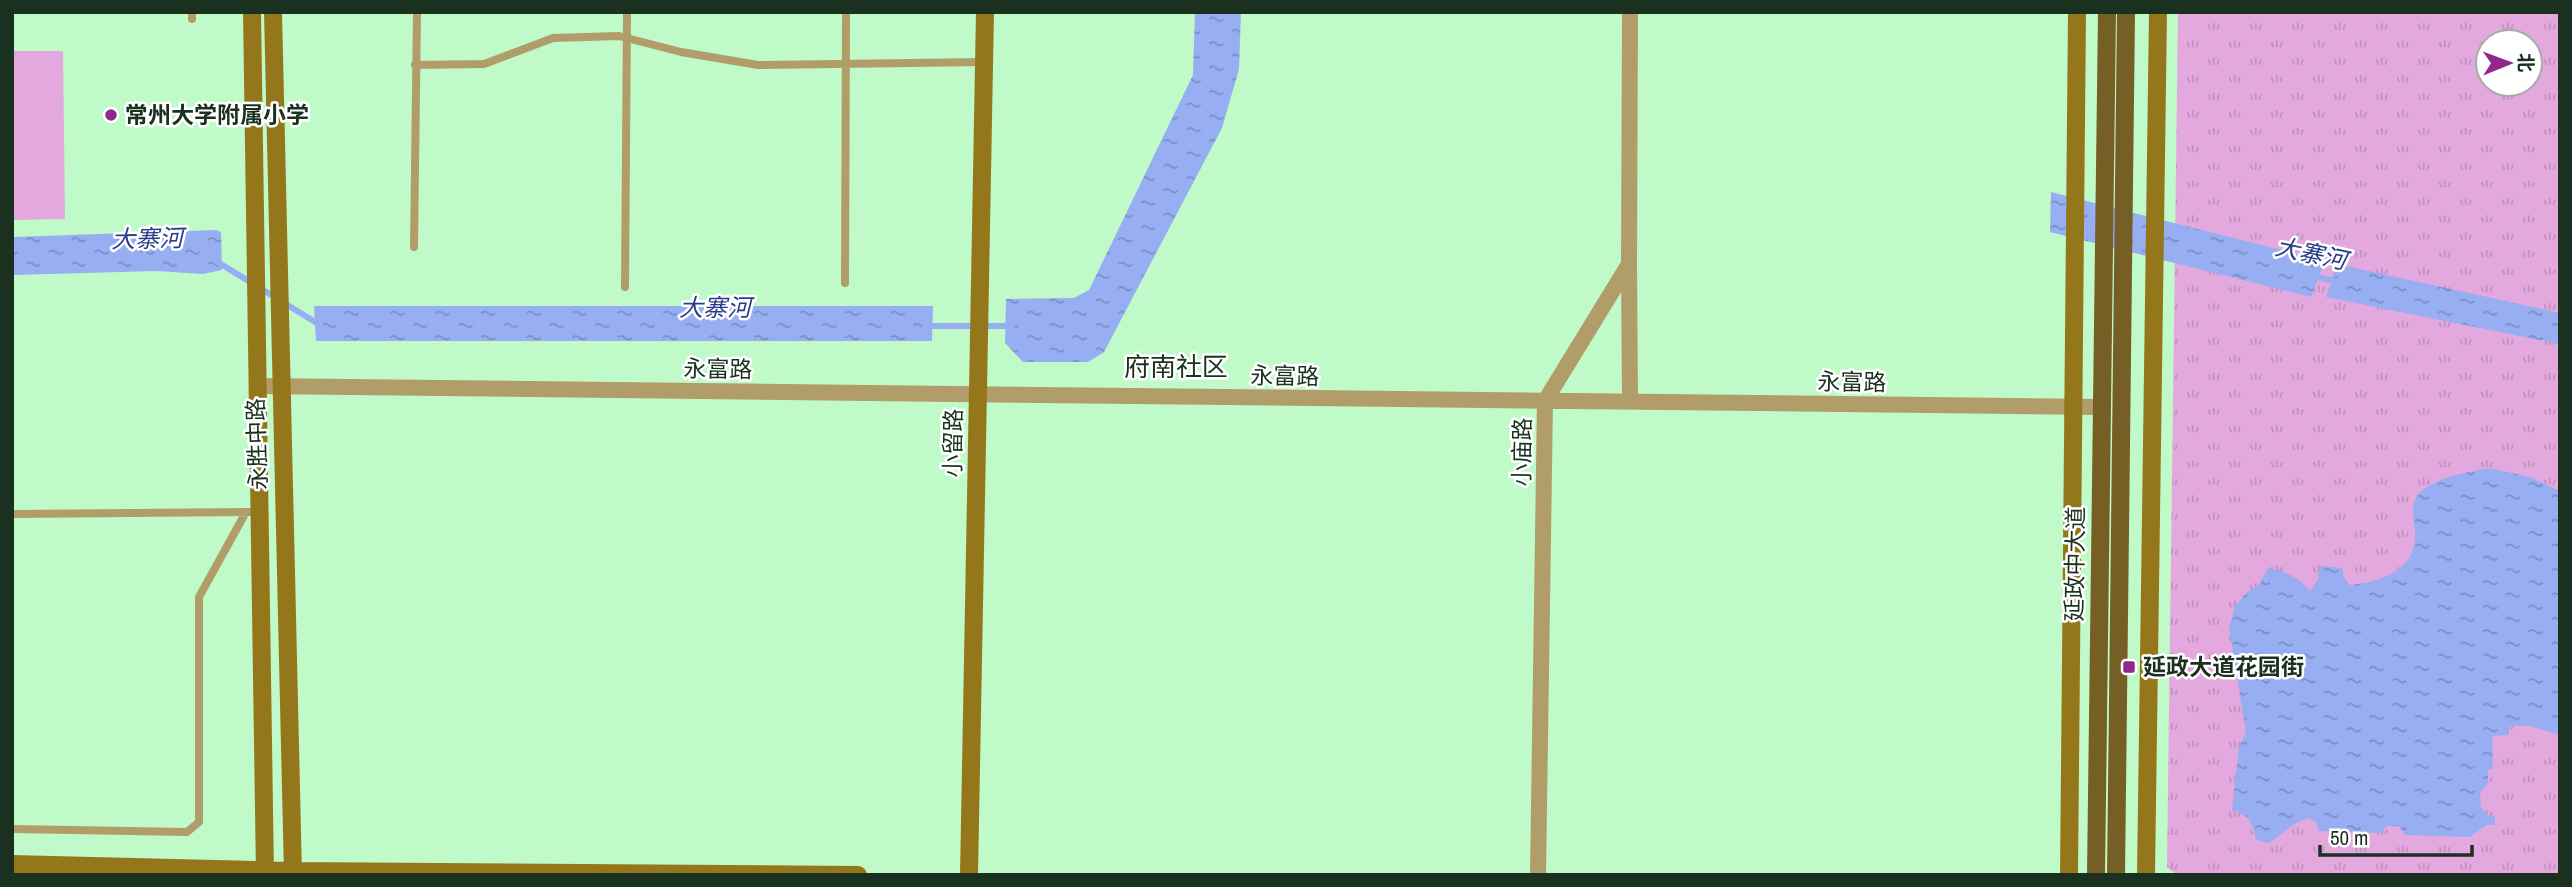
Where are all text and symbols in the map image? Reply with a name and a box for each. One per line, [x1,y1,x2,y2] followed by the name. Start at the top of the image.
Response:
[2474,28,2544,98] north arrow
[2513,53,2539,72] text: 北
[125,99,309,130] place label: 常州大学附属小学
[103,107,119,123] marker: 常州大学附属小学
[111,221,187,255] water label: 大寨河
[2273,230,2354,277] water label: 大寨河
[679,291,755,323] water label: 大寨河
[1124,349,1228,384] district label: 府南社区
[683,352,753,385] street label: 永富路
[1250,359,1320,392] street label: 永富路
[1817,365,1887,398] street label: 永富路
[239,398,274,491] street label: 永胜中路
[936,408,969,478] street label: 小留路
[1505,417,1538,487] street label: 小庙路
[2058,506,2091,622] street label: 延政中大道
[2143,651,2304,682] place label: 延政大道花园街
[2121,659,2137,675] marker: 延政大道花园街
[2320,814,2472,858] scale bar
[2330,823,2368,852] text: 50 m

